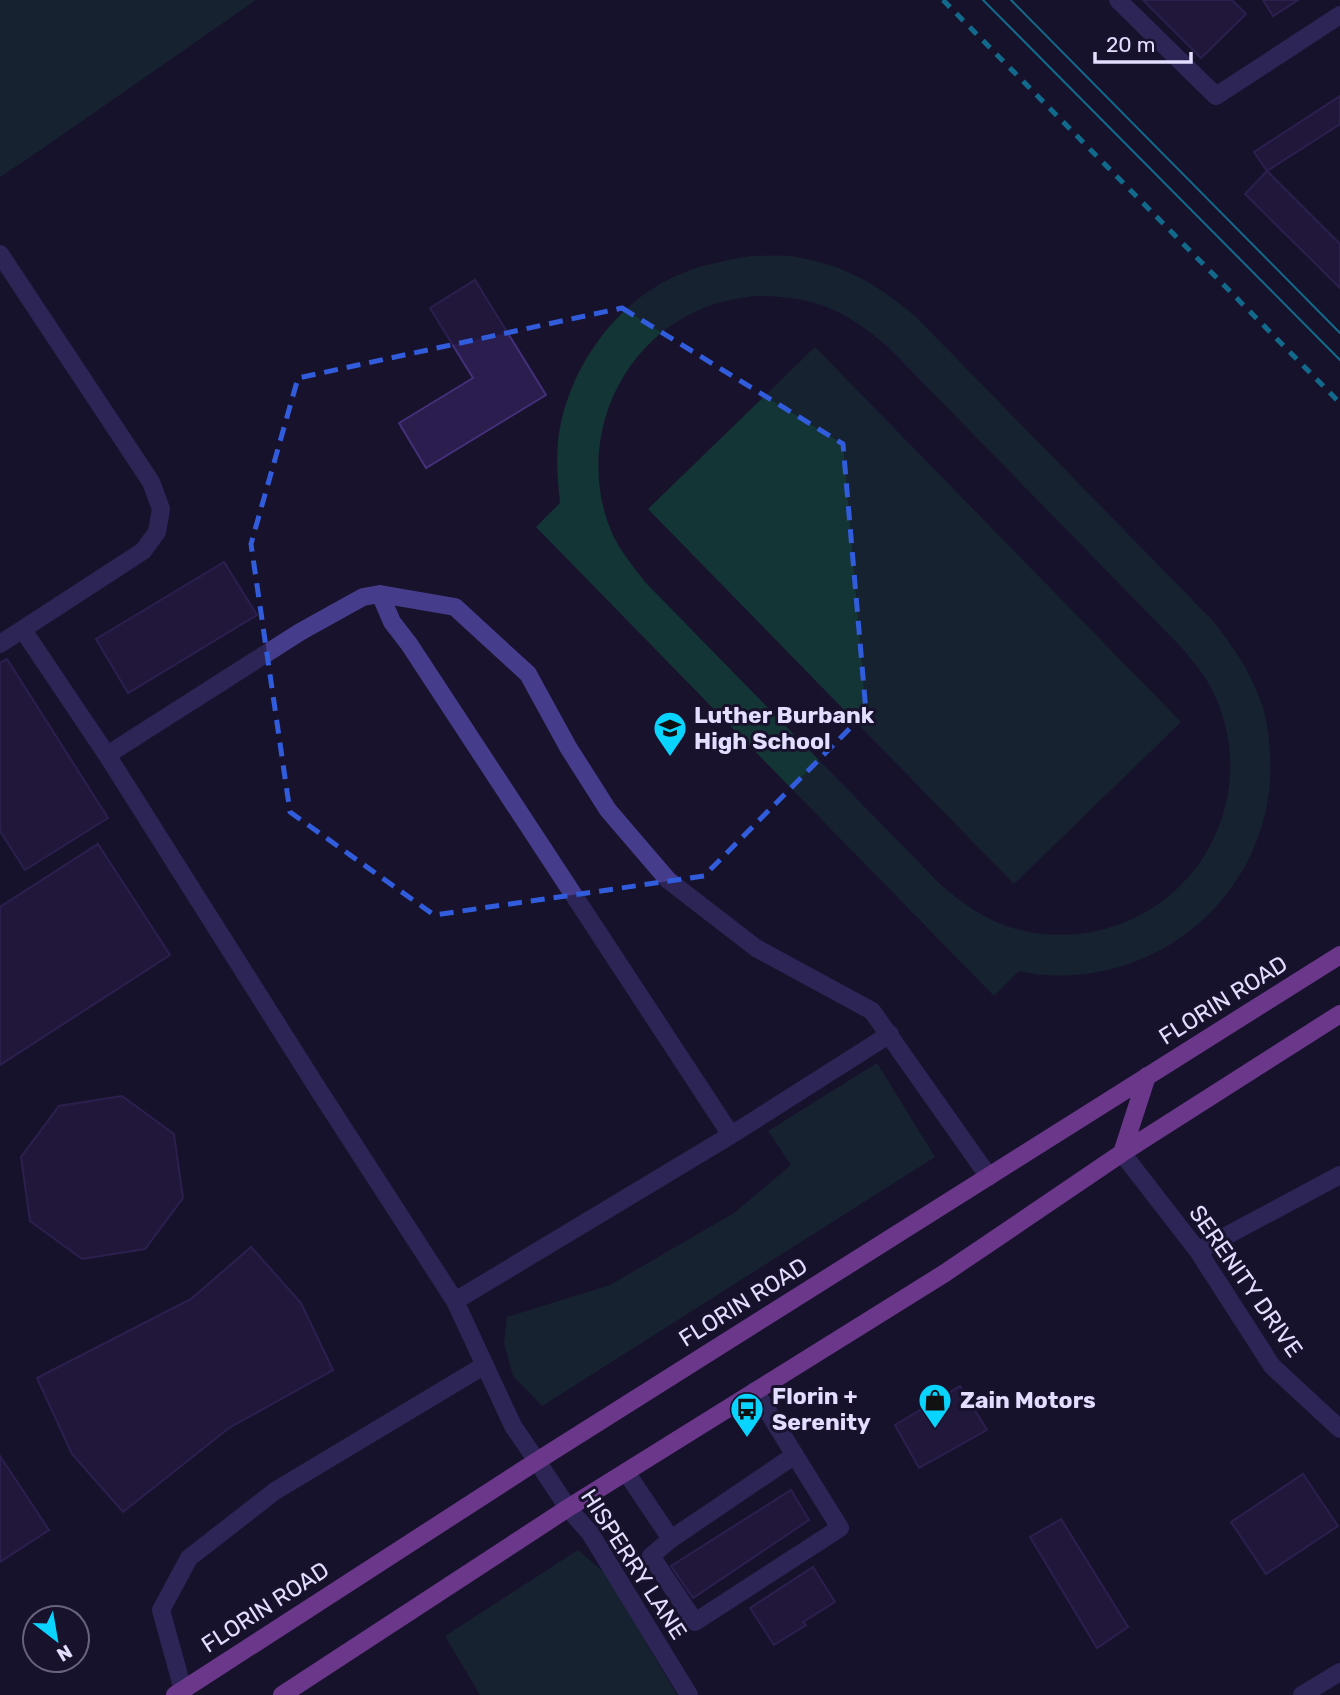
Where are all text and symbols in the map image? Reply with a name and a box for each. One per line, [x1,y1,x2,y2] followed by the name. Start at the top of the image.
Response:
[1095,21,1191,65] scale bar
[1106,32,1155,57] text: 20 m
[694,701,875,755] place label: Luther Burbank High School
[651,709,689,758] school or university icon: Luther Burbank High School
[1154,949,1292,1051] street label: FLORIN ROAD
[1183,1200,1309,1362] street label: SERENITY DRIVE
[674,1251,812,1353] street label: FLORIN ROAD
[916,1381,954,1430] shop icon: Zain Motors
[772,1382,871,1436] place label: Florin + Serenity
[960,1386,1096,1414] place label: Zain Motors
[728,1390,766,1439] bus stop icon: Florin + Serenity
[575,1484,693,1644] street label: HISPERRY LANE
[196,1555,334,1659] street label: FLORIN ROAD
[21,1604,91,1674] north arrow
[53,1640,76,1667] text: N

